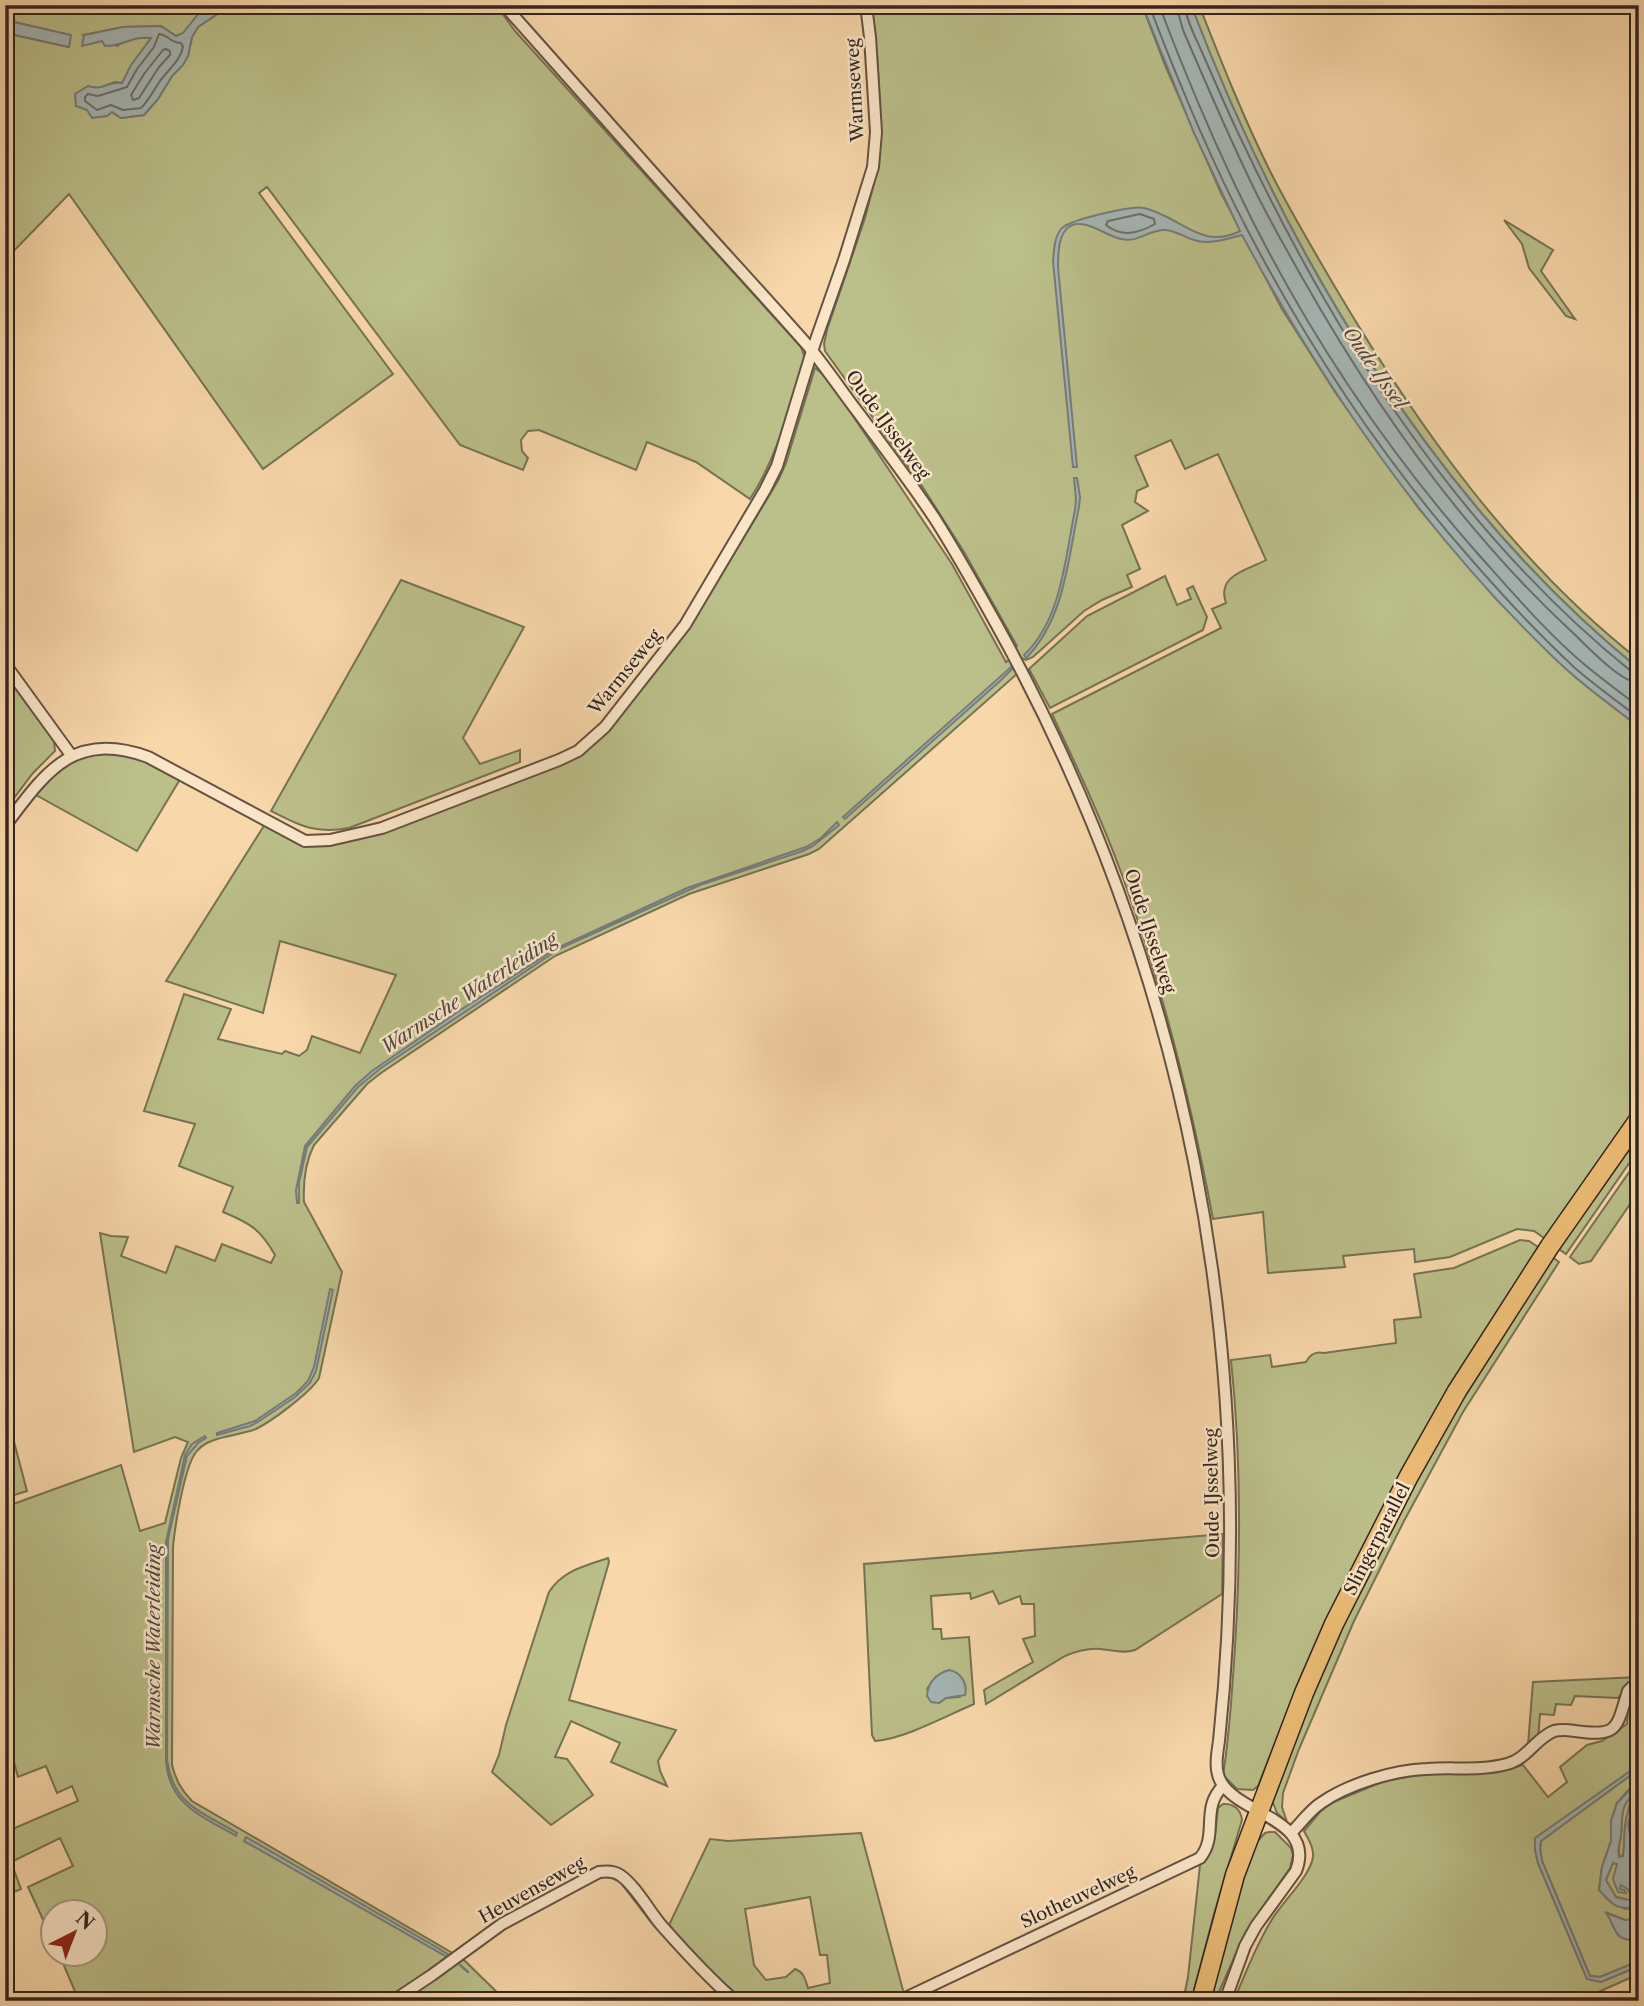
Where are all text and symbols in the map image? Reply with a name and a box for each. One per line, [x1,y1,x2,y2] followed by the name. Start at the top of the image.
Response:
[841,37,869,143] street label: Warmseweg
[1338,322,1413,415] water label: Oude IJssel
[841,366,935,484] street label: Oude IJsselweg
[583,624,666,720] street label: Warmseweg
[1119,866,1181,997] street label: Oude IJsselweg
[376,926,564,1059] water label: Warmsche Waterleiding
[1200,1427,1224,1558] street label: Oude IJsselweg
[1339,1479,1415,1599] street label: Slingerparallel
[142,1542,165,1750] water label: Warmsche Waterleiding
[475,1851,589,1928] street label: Heuvenseweg
[1017,1861,1139,1933] street label: Slotheuvelweg
[38,1898,108,1968] north arrow
[71,1907,99,1935] text: N

